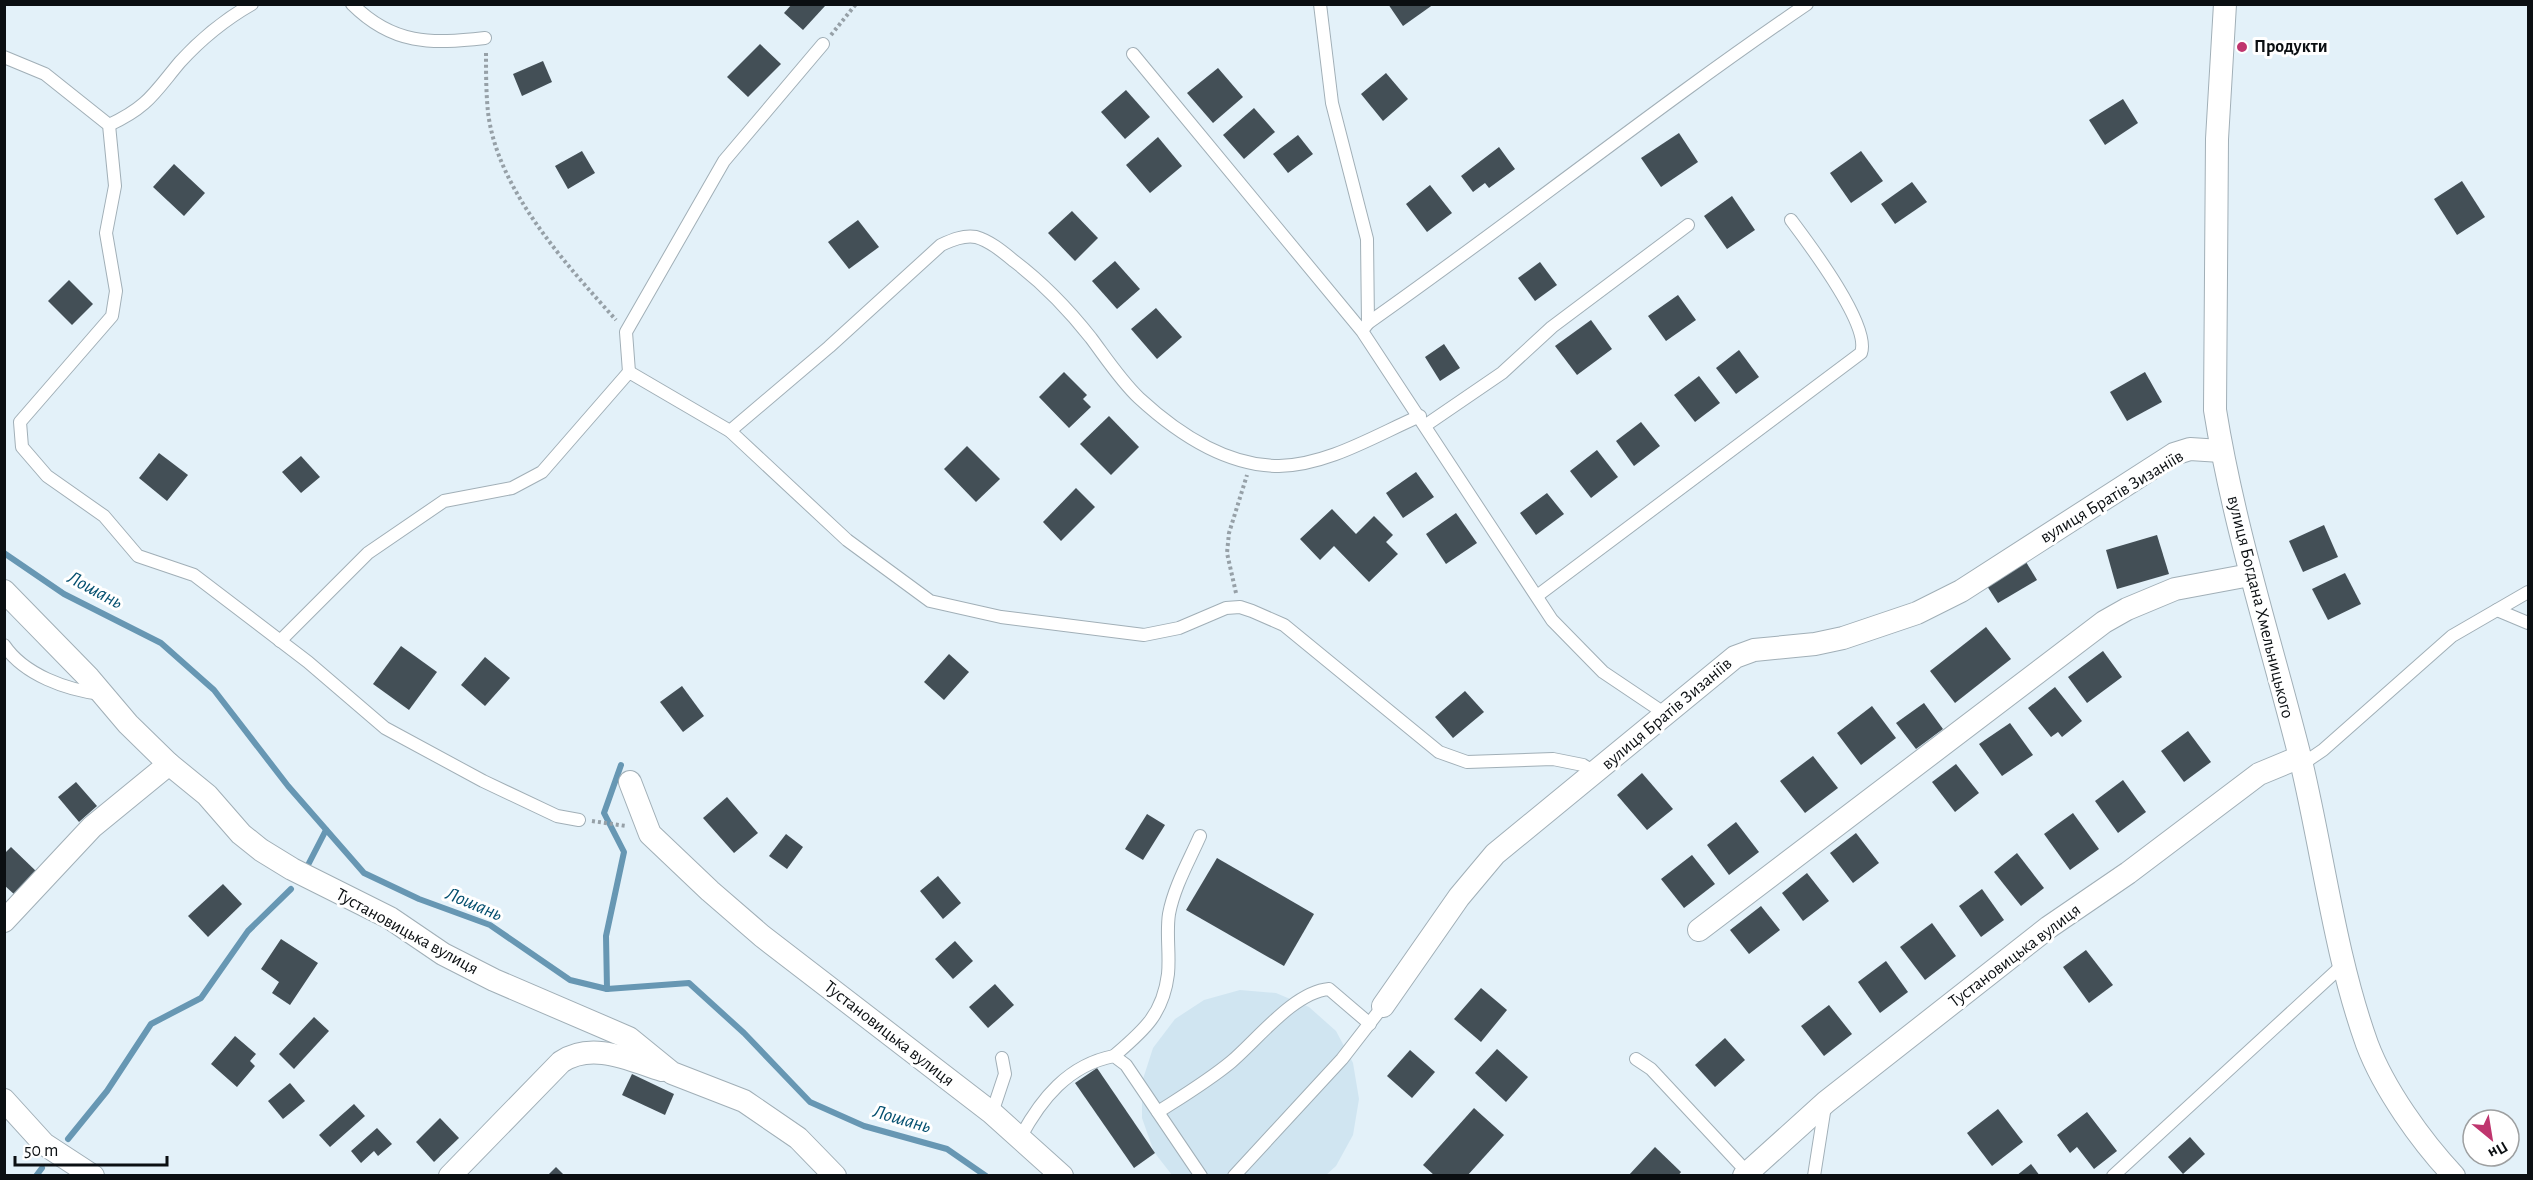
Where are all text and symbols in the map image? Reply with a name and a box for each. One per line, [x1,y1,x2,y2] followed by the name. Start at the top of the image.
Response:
[2254,38,2328,56] place label: Продукти
[2235,40,2249,54] marker: Продукти
[2037,447,2187,547] street label: вулиця Братів Зизаніїв
[2224,494,2296,720] street label: вулиця Богдана Хмельницького
[63,567,126,613] water label: Лошань
[1599,654,1735,774] street label: вулиця Братів Зизаніїв
[442,883,505,925] water label: Лошань
[333,885,481,979] street label: Тустановицька вулиця
[1946,901,2084,1011] street label: Тустановицька вулиця
[821,978,957,1090] street label: Тустановицька вулиця
[870,1101,933,1137] water label: Лошань
[2461,1108,2521,1168] north arrow
[15,1129,166,1167] scale bar
[2486,1138,2510,1162] text: Пн
[24,1142,58,1160] text: 50 m

